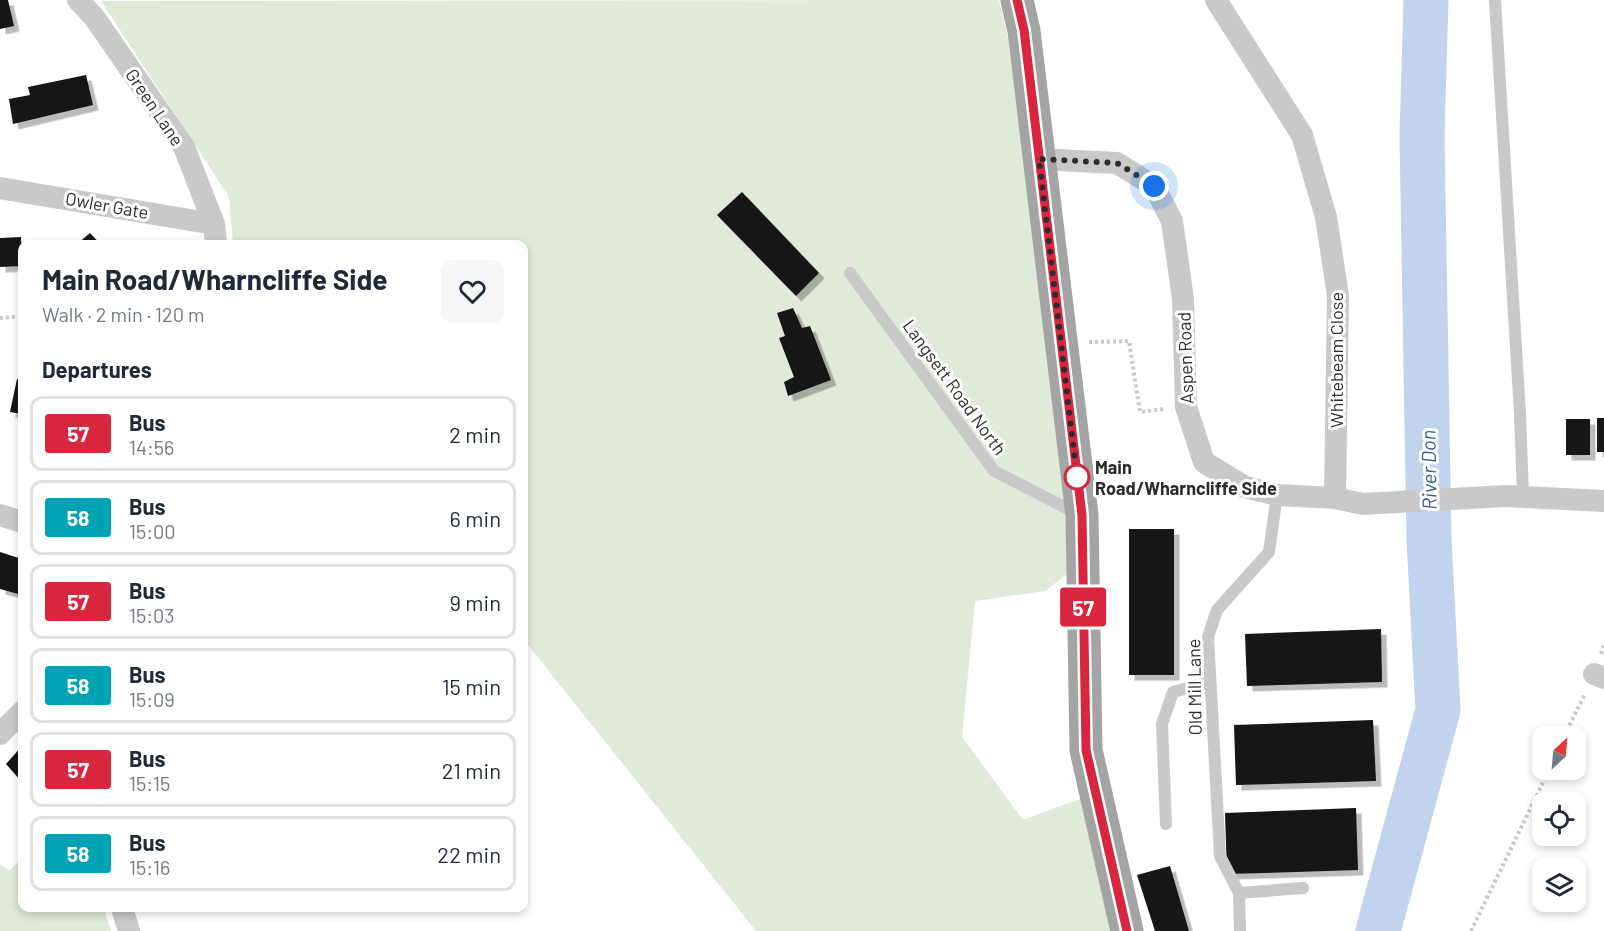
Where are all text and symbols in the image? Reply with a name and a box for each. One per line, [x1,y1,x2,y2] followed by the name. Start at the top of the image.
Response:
[121,64,189,150] street label: Green Lane
[1139,171,1169,201] your location
[64,187,150,223] street label: Owler Gate
[441,260,504,323] button: heart
[42,262,388,296] text: Main Road/Wharncliffe Side
[1325,292,1347,428] street label: Whitebeam Close
[42,302,205,326] text: Walk · 2 min · 120 m
[1172,312,1198,404] street label: Aspen Road
[899,315,1011,459] street label: Langsett Road North
[42,356,152,382] text: Departures
[129,409,166,435] text: Bus
[67,421,89,446] text: 57
[449,421,501,447] text: 2 min
[1415,430,1441,510] water label: River Don
[129,435,174,459] text: 14:56
[1095,456,1277,499] place label: Main Road/Wharncliffe Side
[1064,464,1090,490] marker: Main Road/Wharncliffe Side
[129,493,166,519] text: Bus
[67,505,89,530] text: 58
[450,505,501,531] text: 6 min
[129,519,176,543] text: 15:00
[129,577,166,603] text: Bus
[1056,588,1110,626] line badge: 57
[67,589,89,614] text: 57
[449,589,501,615] text: 9 min
[1072,595,1094,620] text: 57
[129,603,175,627] text: 15:03
[1182,638,1206,736] street label: Old Mill Lane
[129,661,166,687] text: Bus
[67,673,89,698] text: 58
[442,673,501,699] text: 15 min
[129,687,175,711] text: 15:09
[1532,726,1586,780] north arrow
[1532,726,1586,912] map controls
[129,745,166,771] text: Bus
[67,757,89,782] text: 57
[442,757,501,783] text: 21 min
[129,771,170,795] text: 15:15
[1532,792,1586,846] button: locate
[129,829,166,855] text: Bus
[67,841,89,866] text: 58
[437,841,501,867] text: 22 min
[129,855,170,879] text: 15:16
[1532,858,1586,912] button: layers

